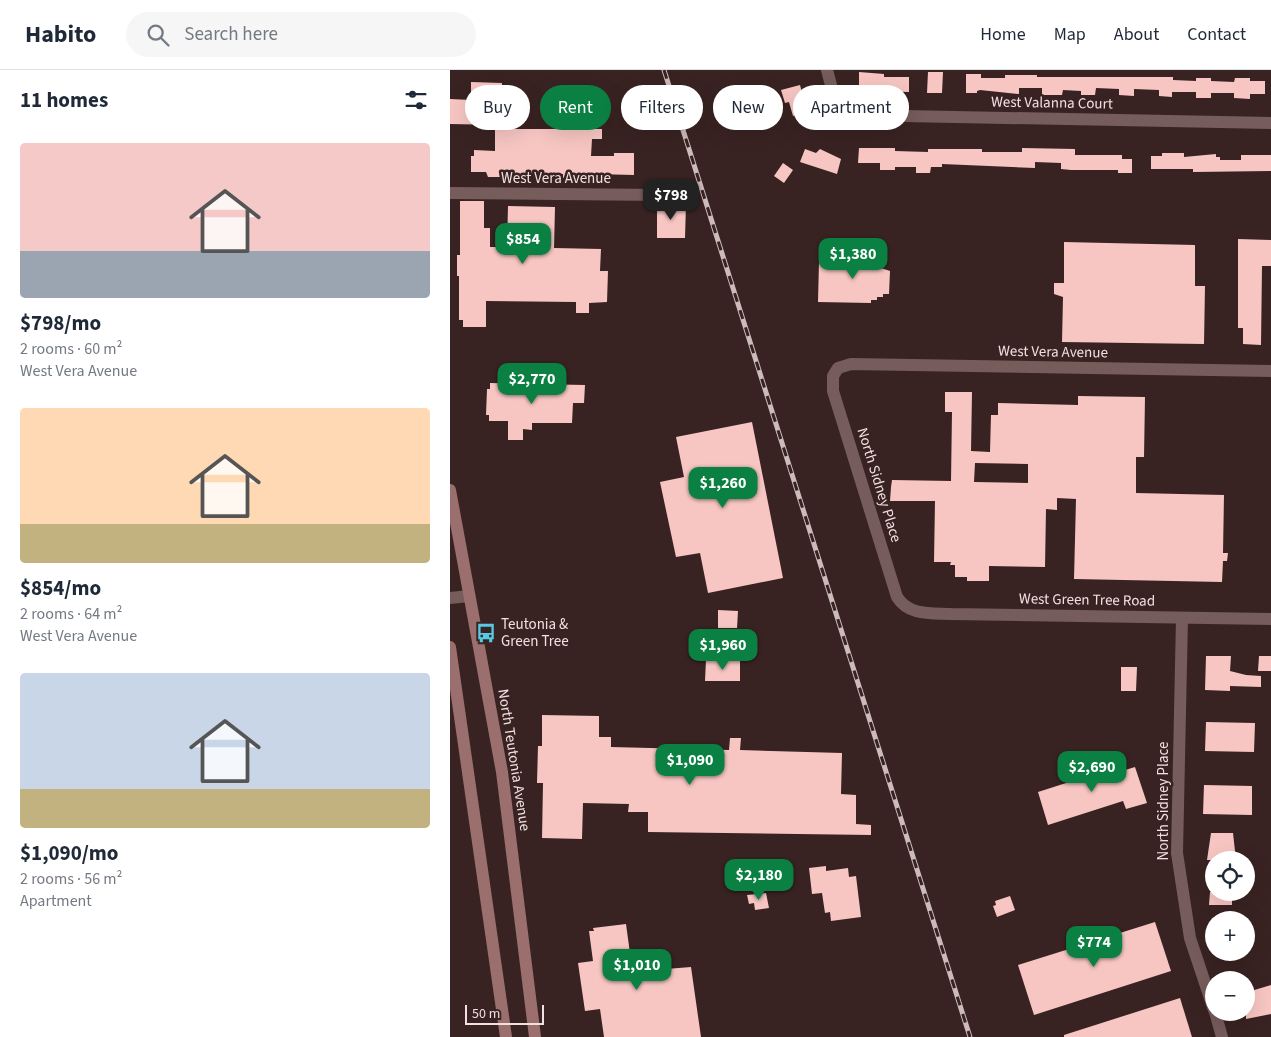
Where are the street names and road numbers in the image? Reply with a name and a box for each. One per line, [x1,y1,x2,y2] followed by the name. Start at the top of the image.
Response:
[991,91,1113,115] street label: West Valanna Court
[501,168,611,189] street label: West Vera Avenue
[998,341,1108,363] street label: West Vera Avenue
[852,425,906,545] street label: North Sidney Place
[1019,588,1155,612] street label: West Green Tree Road
[492,687,536,833] street label: North Teutonia Avenue
[1153,742,1174,860] street label: North Sidney Place

